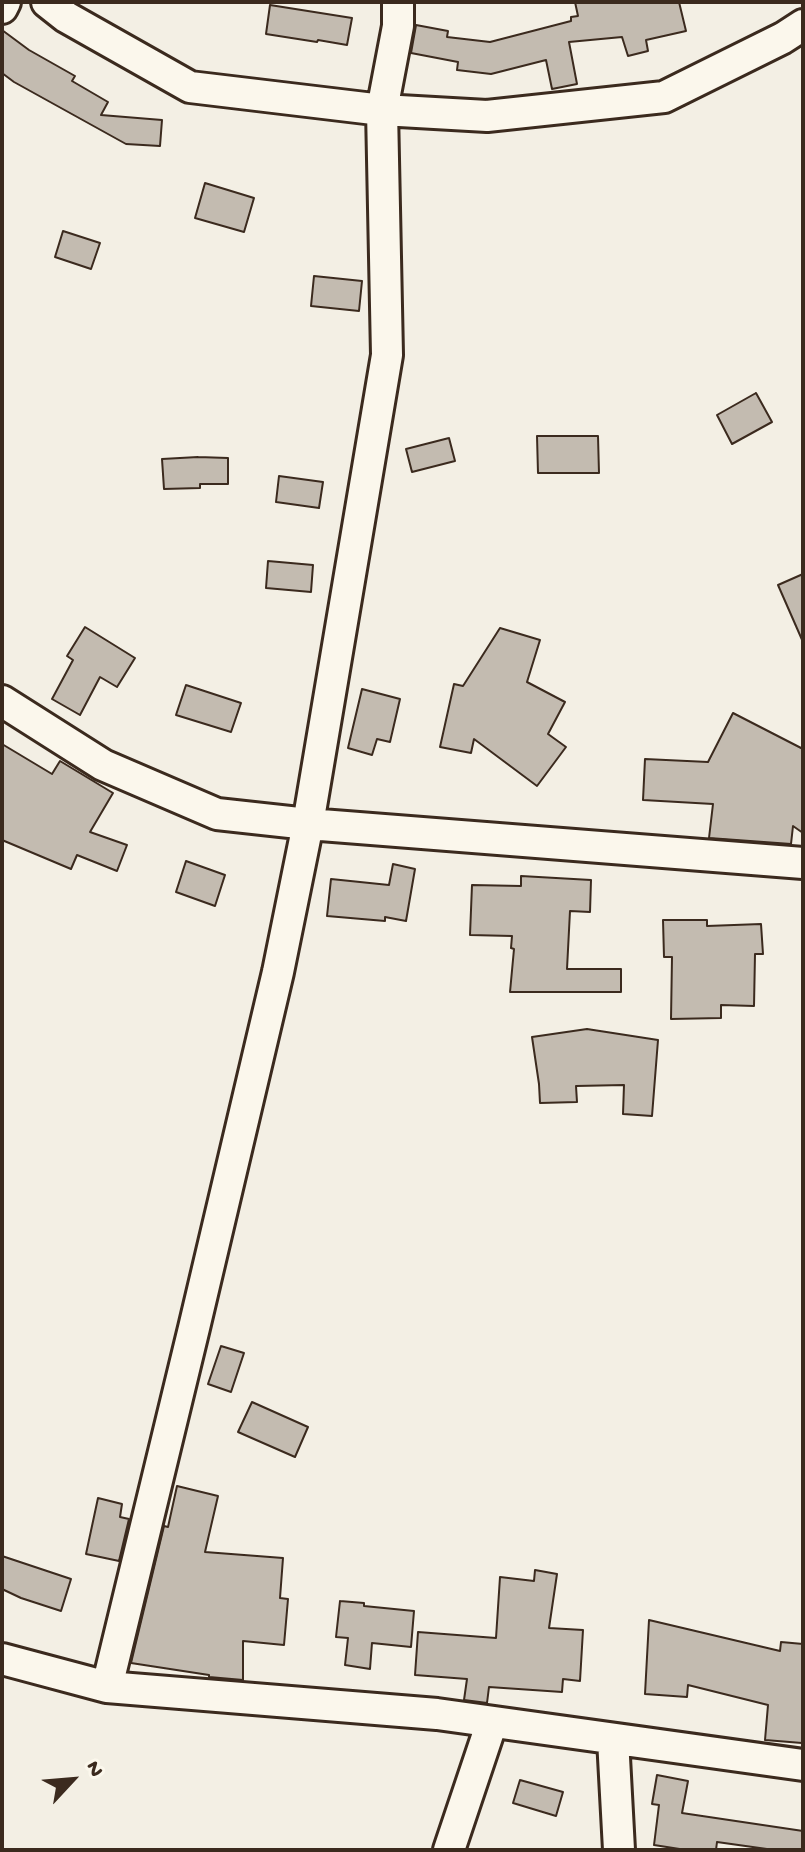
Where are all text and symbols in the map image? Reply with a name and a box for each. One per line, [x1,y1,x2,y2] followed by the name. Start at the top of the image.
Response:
[32,1740,112,1820] north arrow
[79,1757,108,1782] text: N

